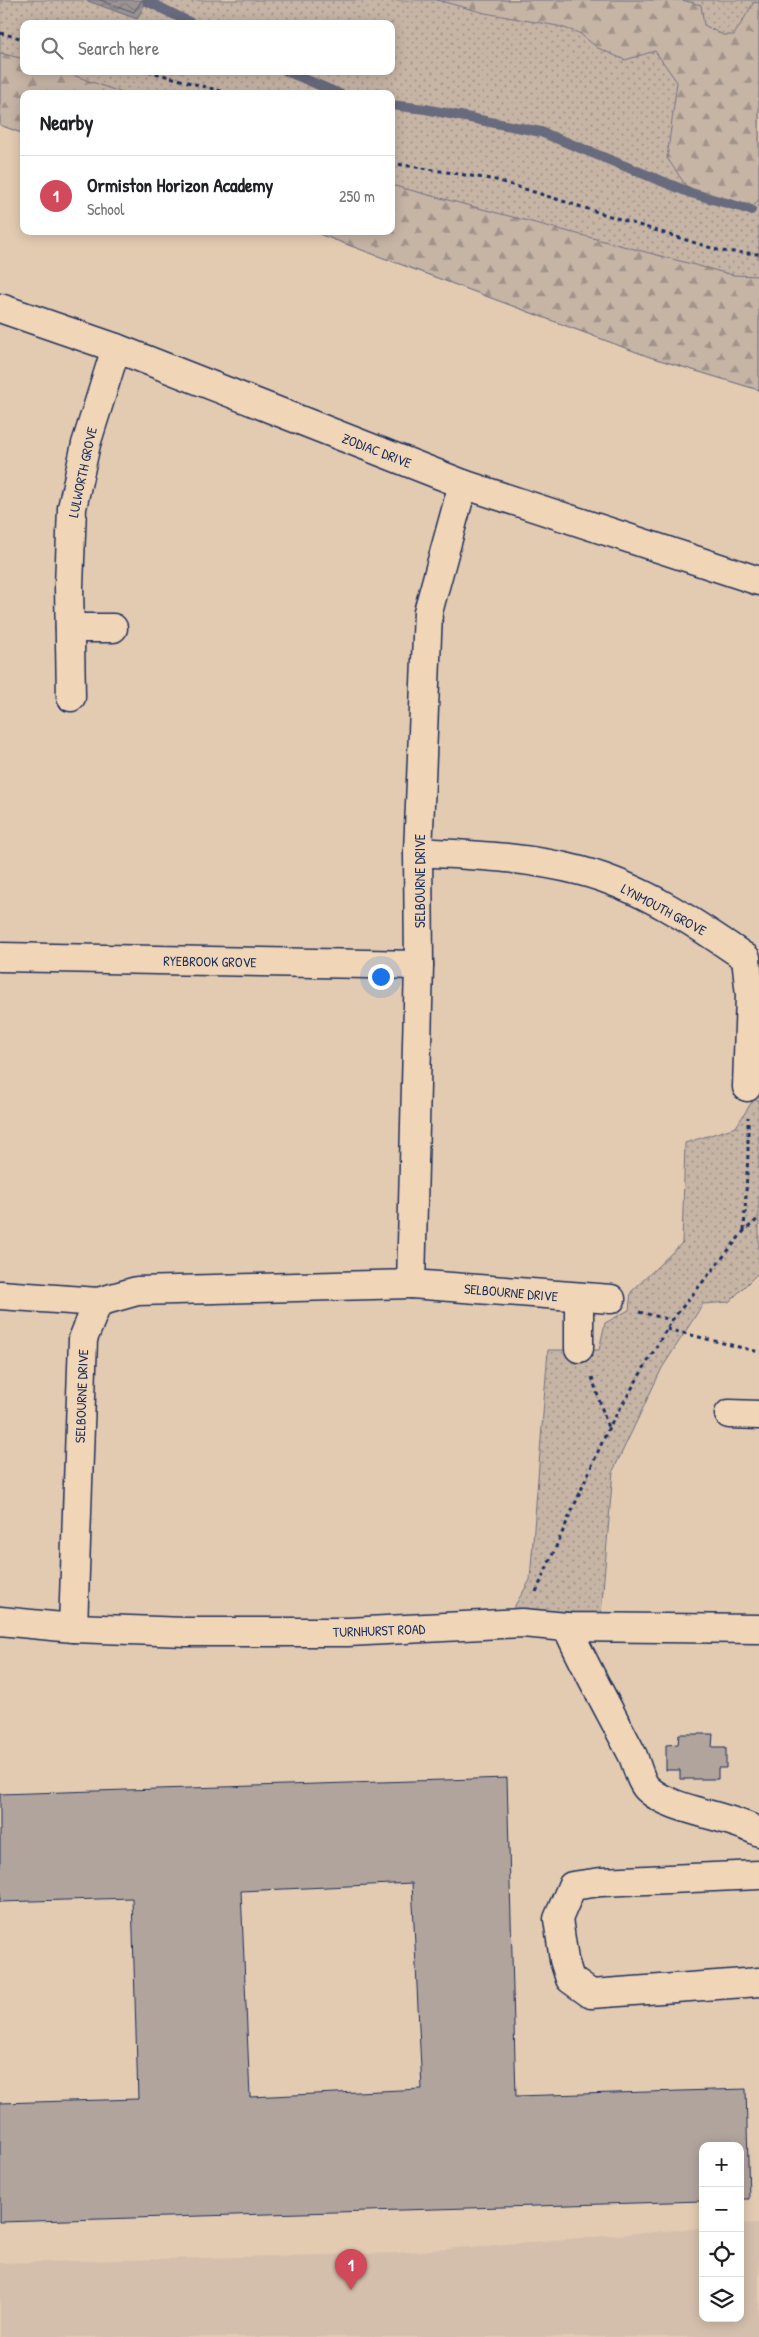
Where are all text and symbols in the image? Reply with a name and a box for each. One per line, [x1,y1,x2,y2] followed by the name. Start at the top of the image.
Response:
[20,20,395,75] search box
[38,34,66,62] icon: search
[78,35,159,61] text: Search here
[40,108,93,137] text: Nearby
[87,172,273,198] text: Ormiston Horizon Academy
[53,185,59,207] text: 1
[339,185,375,207] text: 250 m
[87,198,124,220] text: School
[63,425,101,519] street label: LULWORTH GROVE
[340,428,414,472] street label: ZODIAC DRIVE
[410,834,429,928] street label: SELBOURNE DRIVE
[618,879,710,939] street label: LYNMOUTH GROVE
[163,951,257,971] street label: RYEBROOK GROVE
[368,964,394,990] your location
[463,1278,559,1306] street label: SELBOURNE DRIVE
[70,1349,92,1443] street label: SELBOURNE DRIVE
[332,1619,426,1641] street label: TURNHURST ROAD
[699,2142,744,2322] map controls
[699,2142,744,2187] button: +
[699,2187,744,2232] button: −
[699,2232,744,2277] button: locate
[335,2249,367,2290] pin: 1
[699,2277,744,2322] button: layers

